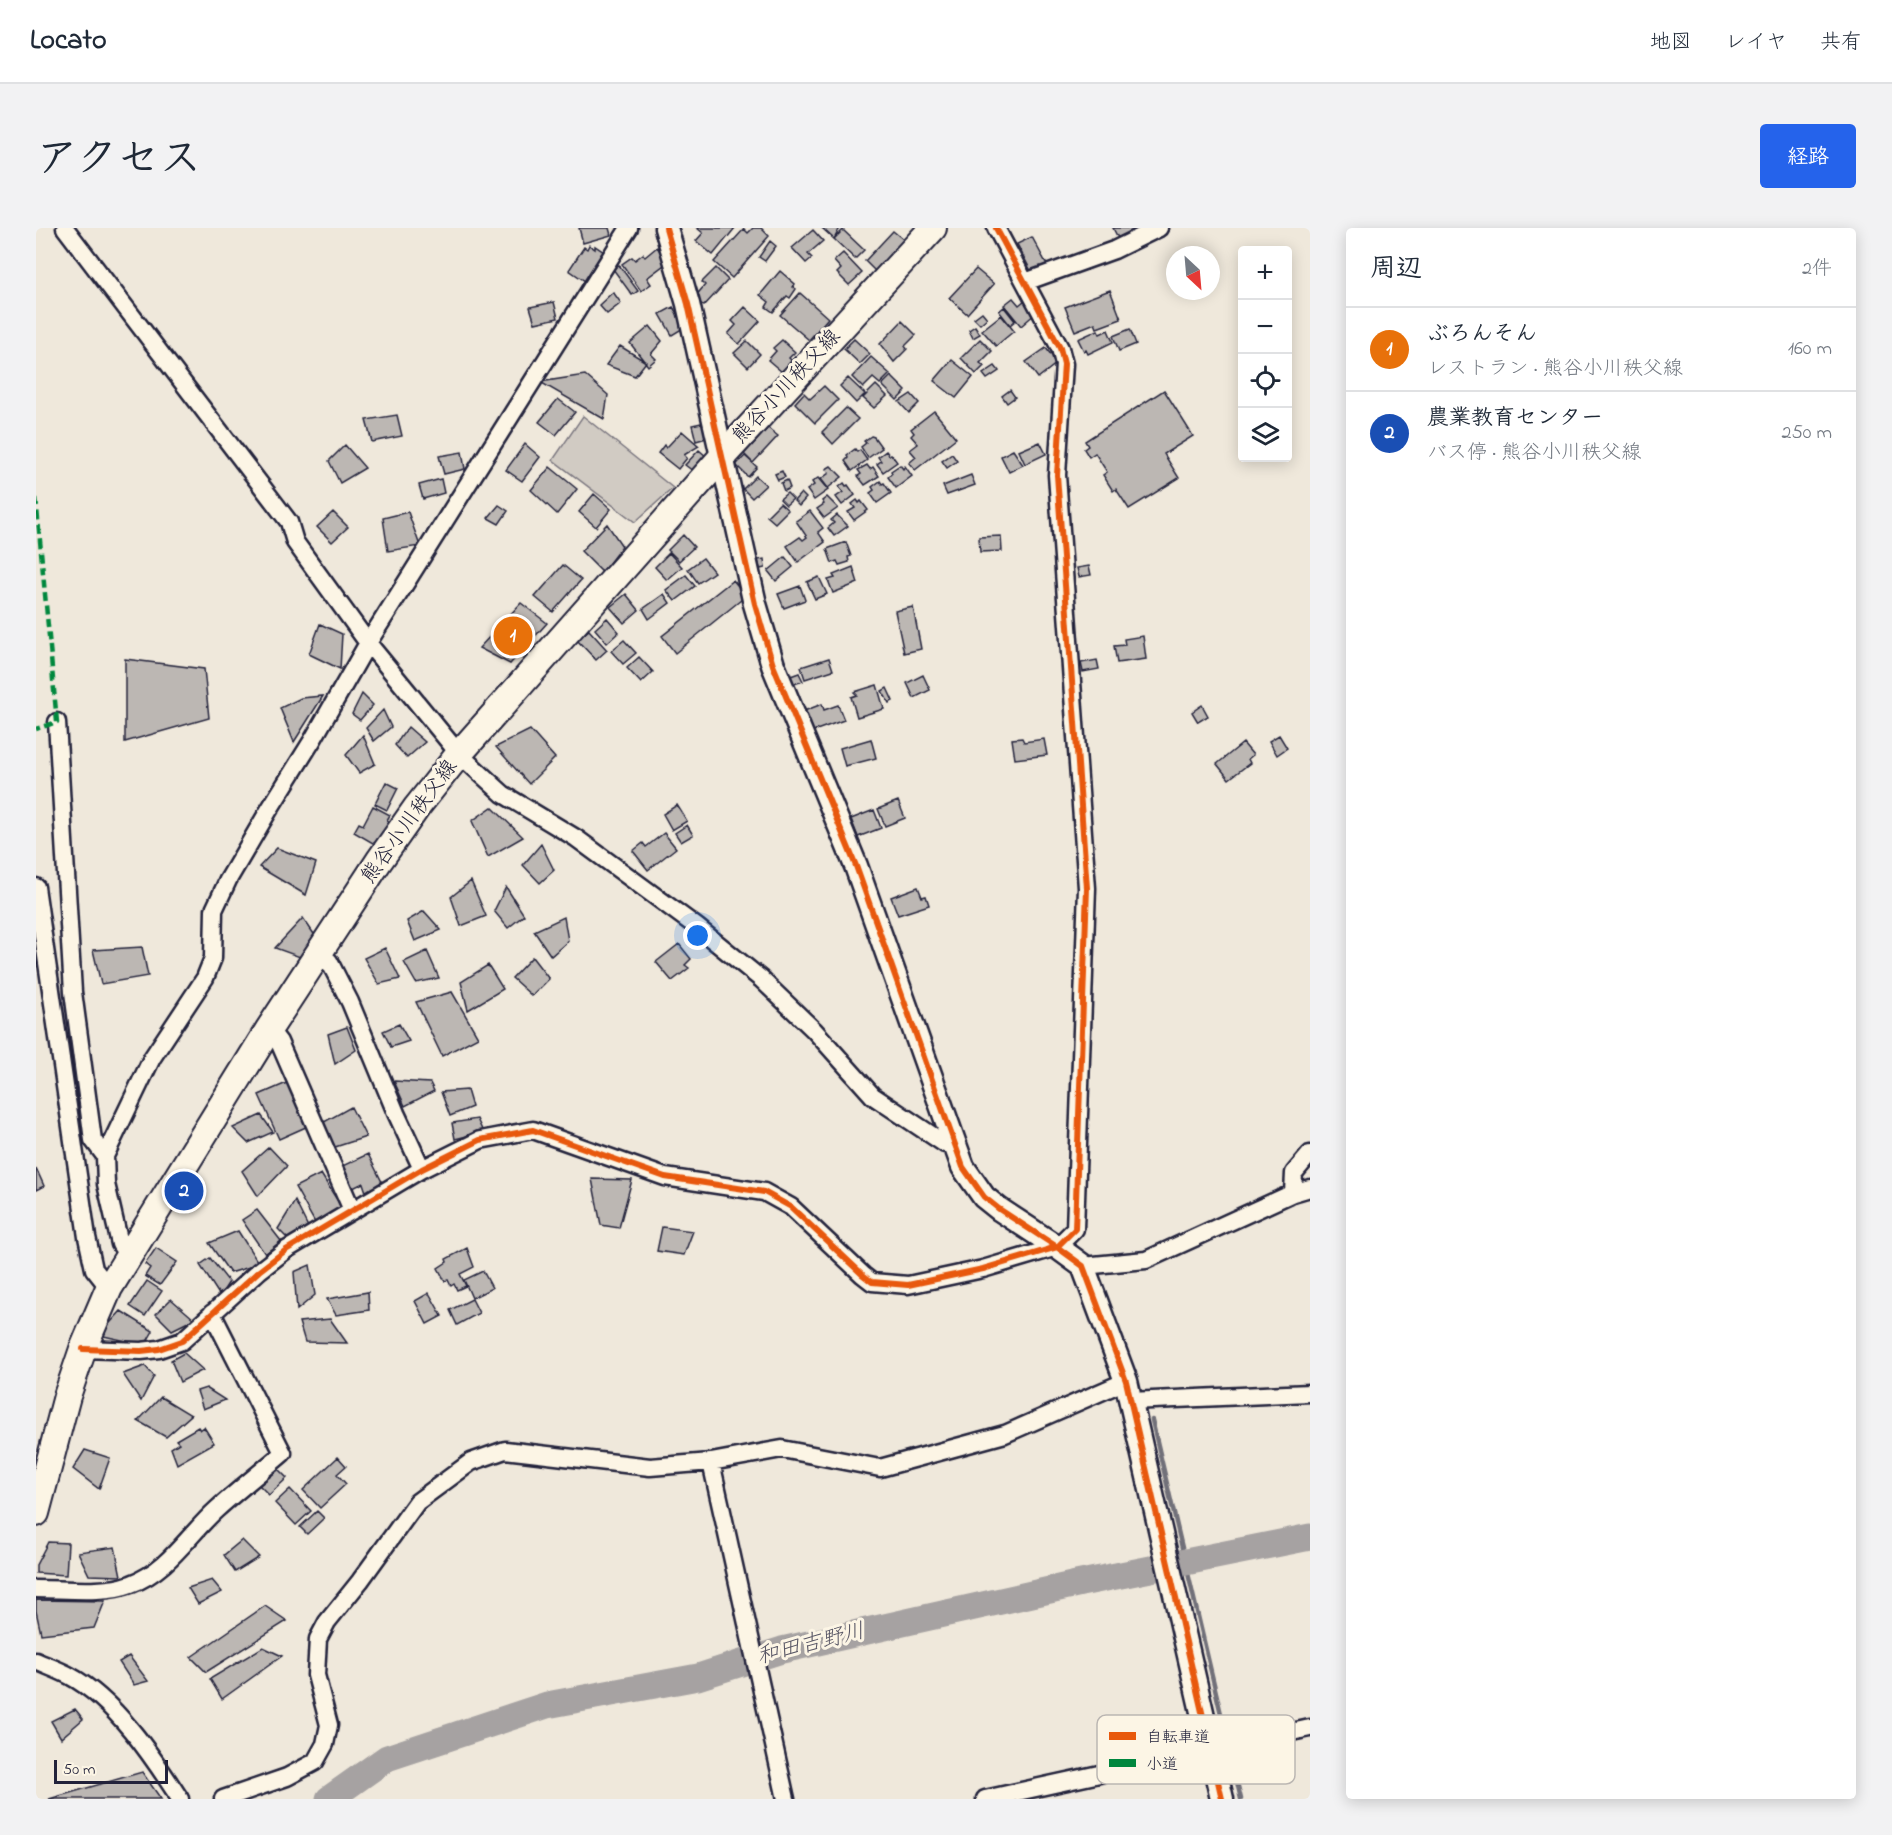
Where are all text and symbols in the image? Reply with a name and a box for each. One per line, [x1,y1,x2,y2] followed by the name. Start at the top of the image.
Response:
[30,21,106,62] text: Locato
[1650,28,1692,58] text: 地図
[1725,28,1787,58] text: レイヤ
[1820,28,1862,58] text: 共有
[1760,124,1856,188] button: 経路
[36,130,201,191] text: アクセス
[1166,246,1220,300] north arrow
[1238,246,1292,462] map controls
[1238,246,1292,300] button: +
[1370,251,1422,289] text: 周辺
[1802,255,1832,284] text: 2件
[1238,300,1292,354] button: −
[1427,319,1537,351] text: ぶろんそん
[726,323,848,451] street label: 熊谷小川秩父線
[1386,335,1393,364] text: 1
[1788,335,1832,364] text: 160 m
[1238,354,1292,408] button: locate
[1427,355,1683,384] text: レストラン · 熊谷小川秩父線
[1427,403,1603,435] text: 農業教育センター
[1238,408,1292,462] button: layers
[1385,419,1394,448] text: 2
[1781,419,1832,448] text: 250 m
[1427,439,1641,468] text: バス停 · 熊谷小川秩父線
[494,614,532,658] pin: 1
[355,754,465,890] street label: 熊谷小川秩父線
[683,921,712,950] your location
[164,1168,204,1214] pin: 2
[754,1616,868,1674] water label: 和田吉野川
[1097,1715,1295,1784] legend
[1146,1726,1210,1750] text: 自転車道
[1146,1753,1178,1777] text: 小道
[54,1757,168,1784] scale bar
[63,1758,95,1782] text: 50 m

